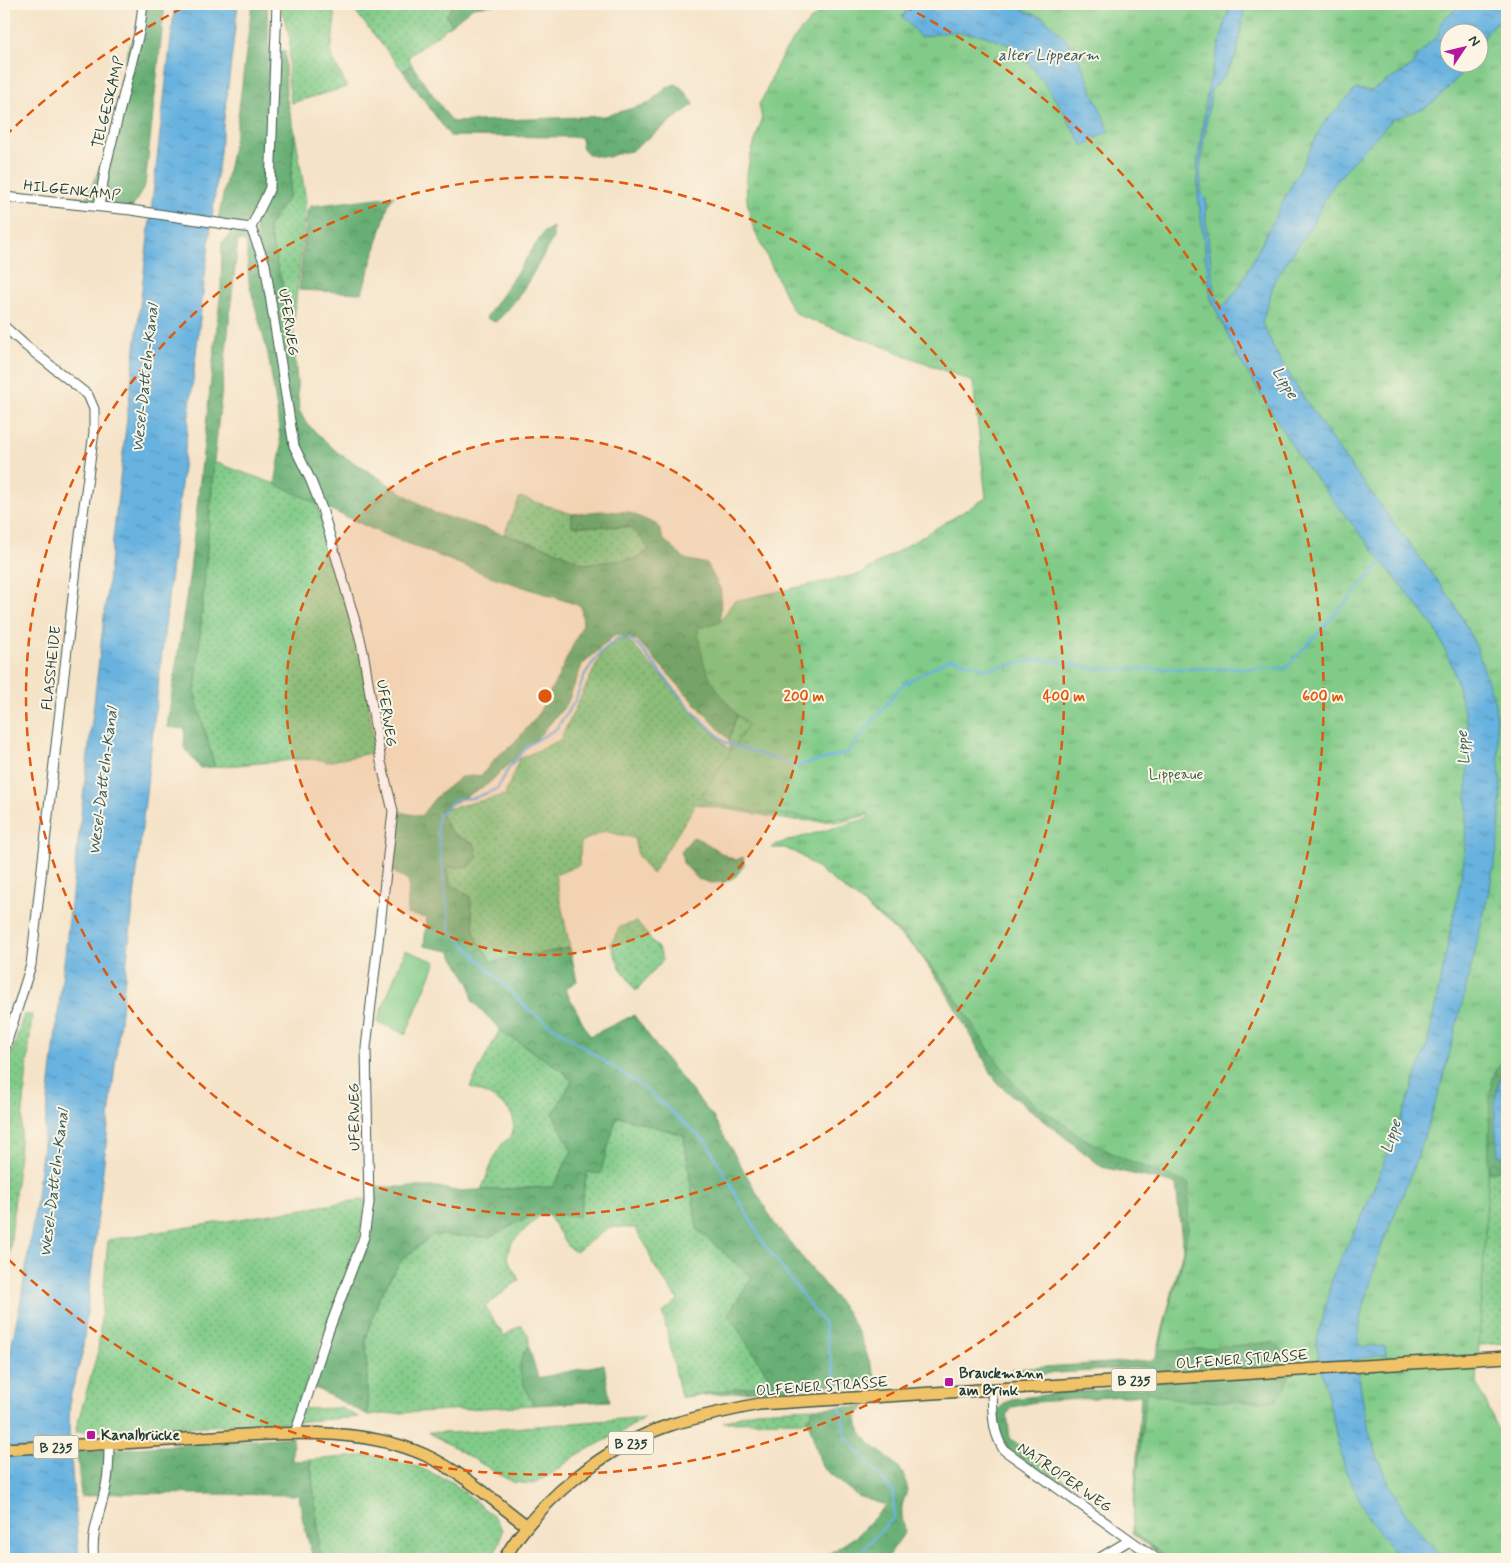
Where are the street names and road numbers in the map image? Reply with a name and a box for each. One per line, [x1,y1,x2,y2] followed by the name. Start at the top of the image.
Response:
[88,54,130,150] street label: TELGESKAMP
[22,176,121,206] street label: HILGENKAMP
[273,287,303,357] street label: UFERWEG
[38,625,66,711] street label: FLASSHEIDE
[371,678,401,748] street label: UFERWEG
[344,1083,366,1151] street label: UFERWEG
[1175,1345,1309,1375] street label: OLFENER STRASSE
[1112,1368,1156,1392] road number: B 235
[755,1372,889,1402] street label: OLFENER STRASSE
[608,1432,654,1455] road number: B 235
[34,1435,78,1458] road number: B 235
[1013,1438,1116,1518] street label: NATROPER WEG

